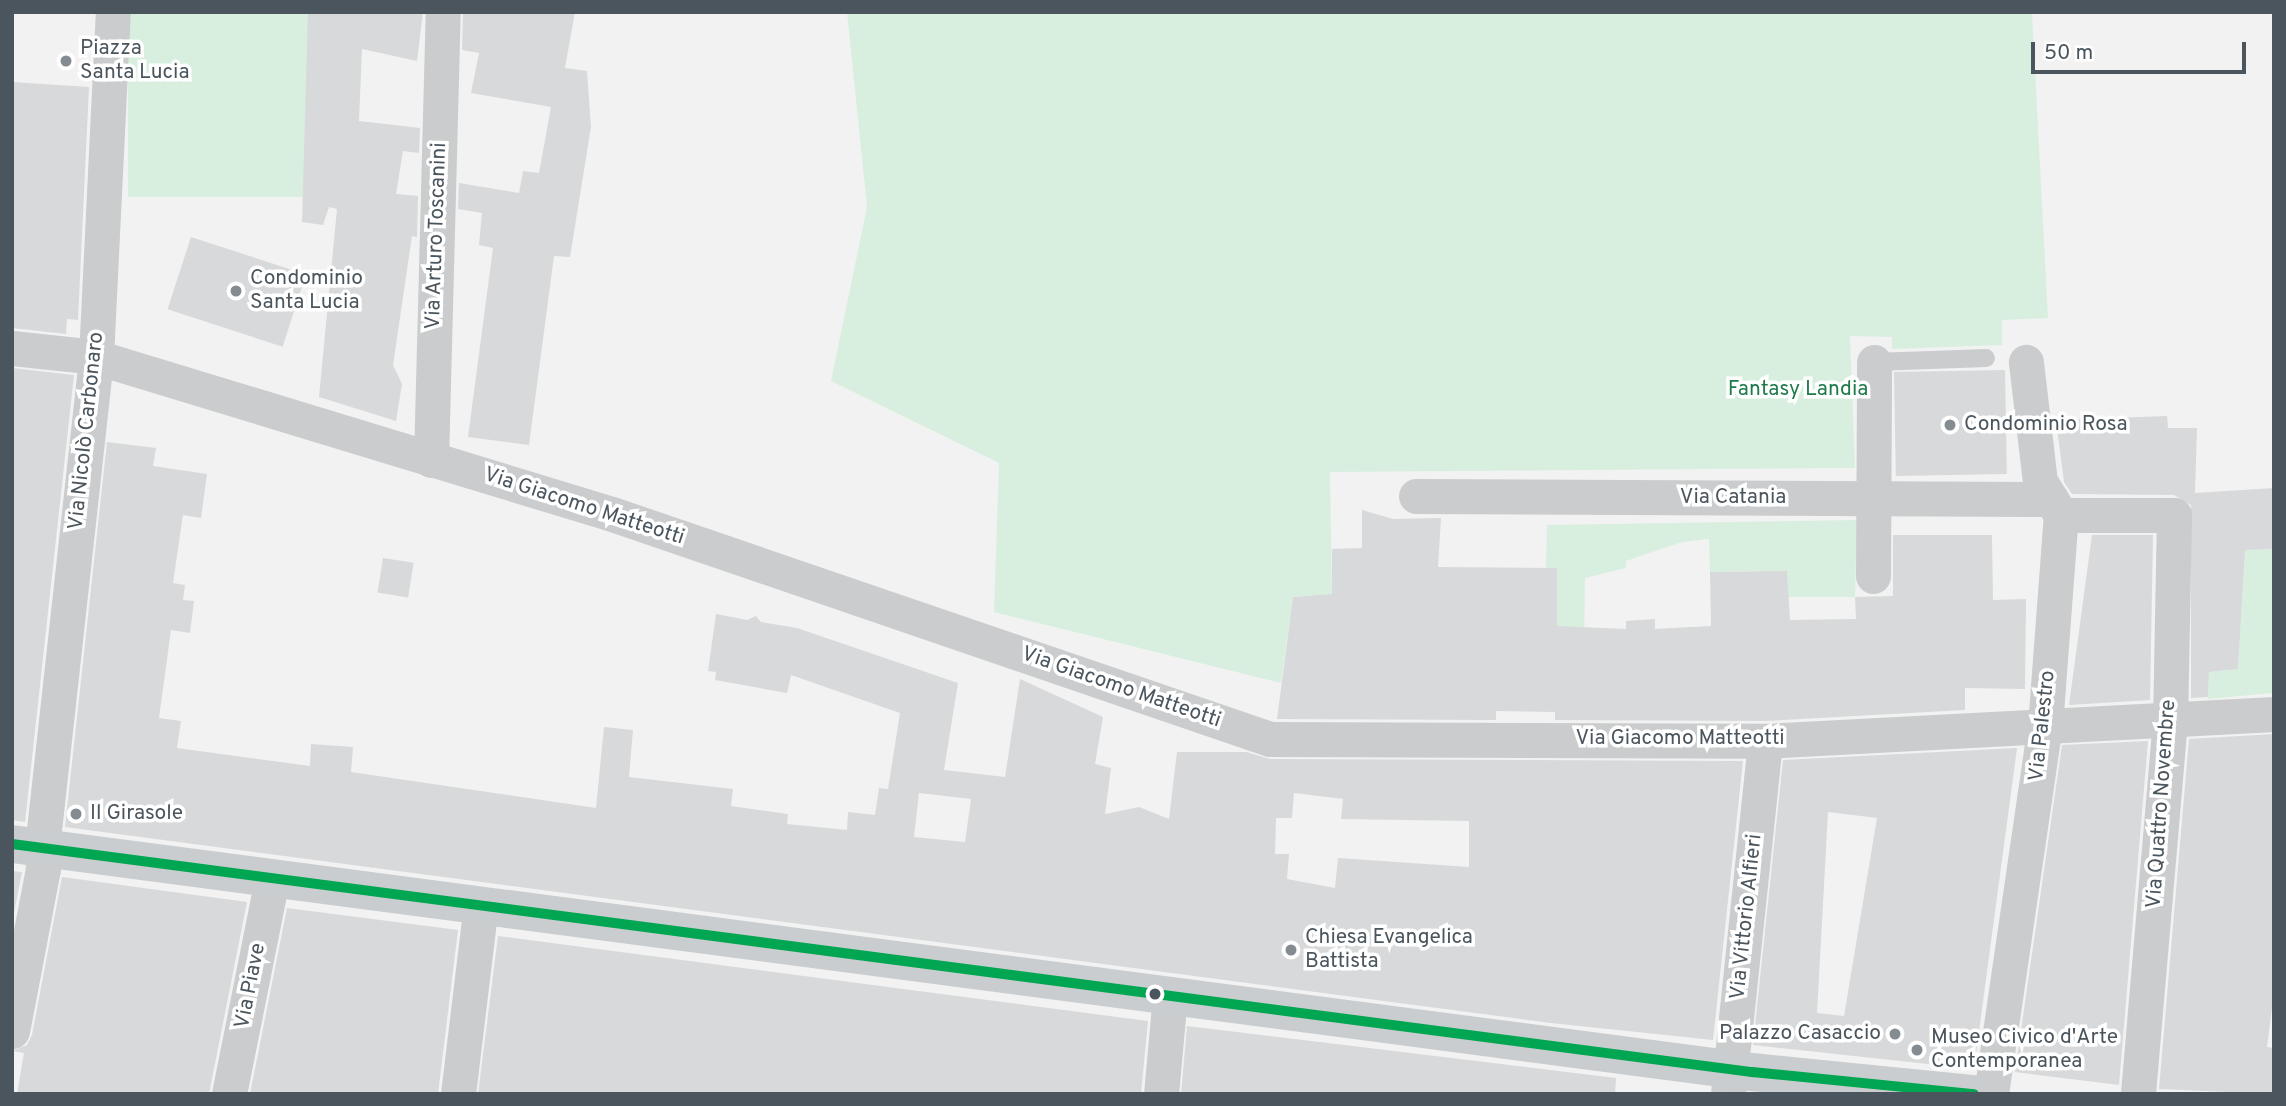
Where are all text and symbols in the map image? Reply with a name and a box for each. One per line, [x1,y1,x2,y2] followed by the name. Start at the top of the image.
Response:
[2034,28,2249,72] scale bar
[80,36,189,86] place label: Piazza Santa Lucia
[2044,40,2093,67] text: 50 m
[58,53,74,69] marker: Piazza Santa Lucia
[421,141,453,331] street label: Via Arturo Toscanini
[250,266,363,316] place label: Condominio Santa Lucia
[228,283,244,299] marker: Condominio Santa Lucia
[64,331,110,531] street label: Via Nicolò Carbonaro
[1728,377,1868,403] park label: Fantasy Landia
[1964,412,2127,438] place label: Condominio Rosa
[1942,417,1958,433] marker: Condominio Rosa
[481,463,687,551] street label: Via Giacomo Matteotti
[1680,485,1786,511] street label: Via Catania
[1018,642,1224,734] street label: Via Giacomo Matteotti
[2025,669,2061,783] street label: Via Palestro
[2142,699,2182,909] street label: Via Quattro Novembre
[1575,726,1785,752] street label: Via Giacomo Matteotti
[90,801,183,827] place label: Il Girasole
[68,806,84,822] marker: Il Girasole
[1726,832,1768,1002] street label: Via Vittorio Alfieri
[1305,925,1473,975] place label: Chiesa Evangelica Battista
[230,941,272,1031] street label: Via Piave
[1283,942,1299,958] marker: Chiesa Evangelica Battista
[1148,987,1162,1001] unlabelled marker
[1719,1021,1881,1047] place label: Palazzo Casaccio
[1931,1025,2118,1075] place label: Museo Civico d'Arte Contemporanea
[1887,1026,1903,1042] marker: Palazzo Casaccio
[1909,1042,1925,1058] marker: Museo Civico d'Arte Contemporanea

